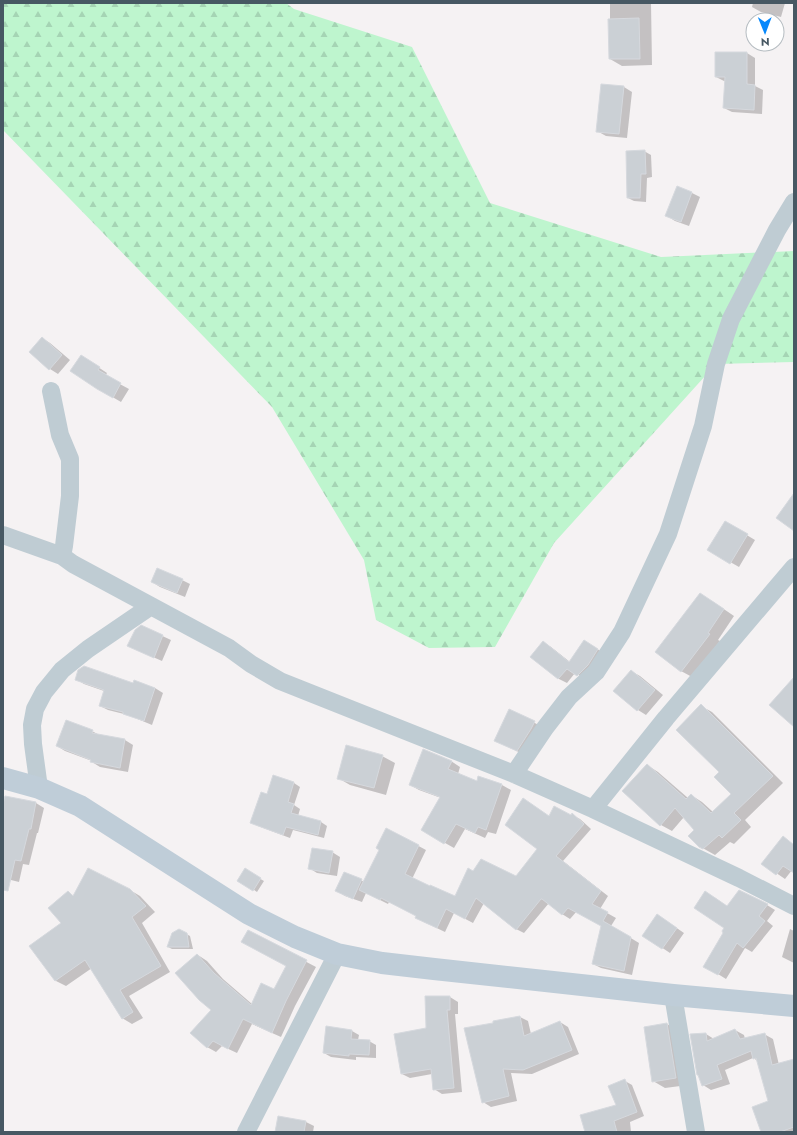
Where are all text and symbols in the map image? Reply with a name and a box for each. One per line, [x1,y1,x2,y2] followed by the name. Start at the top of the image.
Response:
[745,12,785,52] north arrow
[761,34,770,50] text: N

